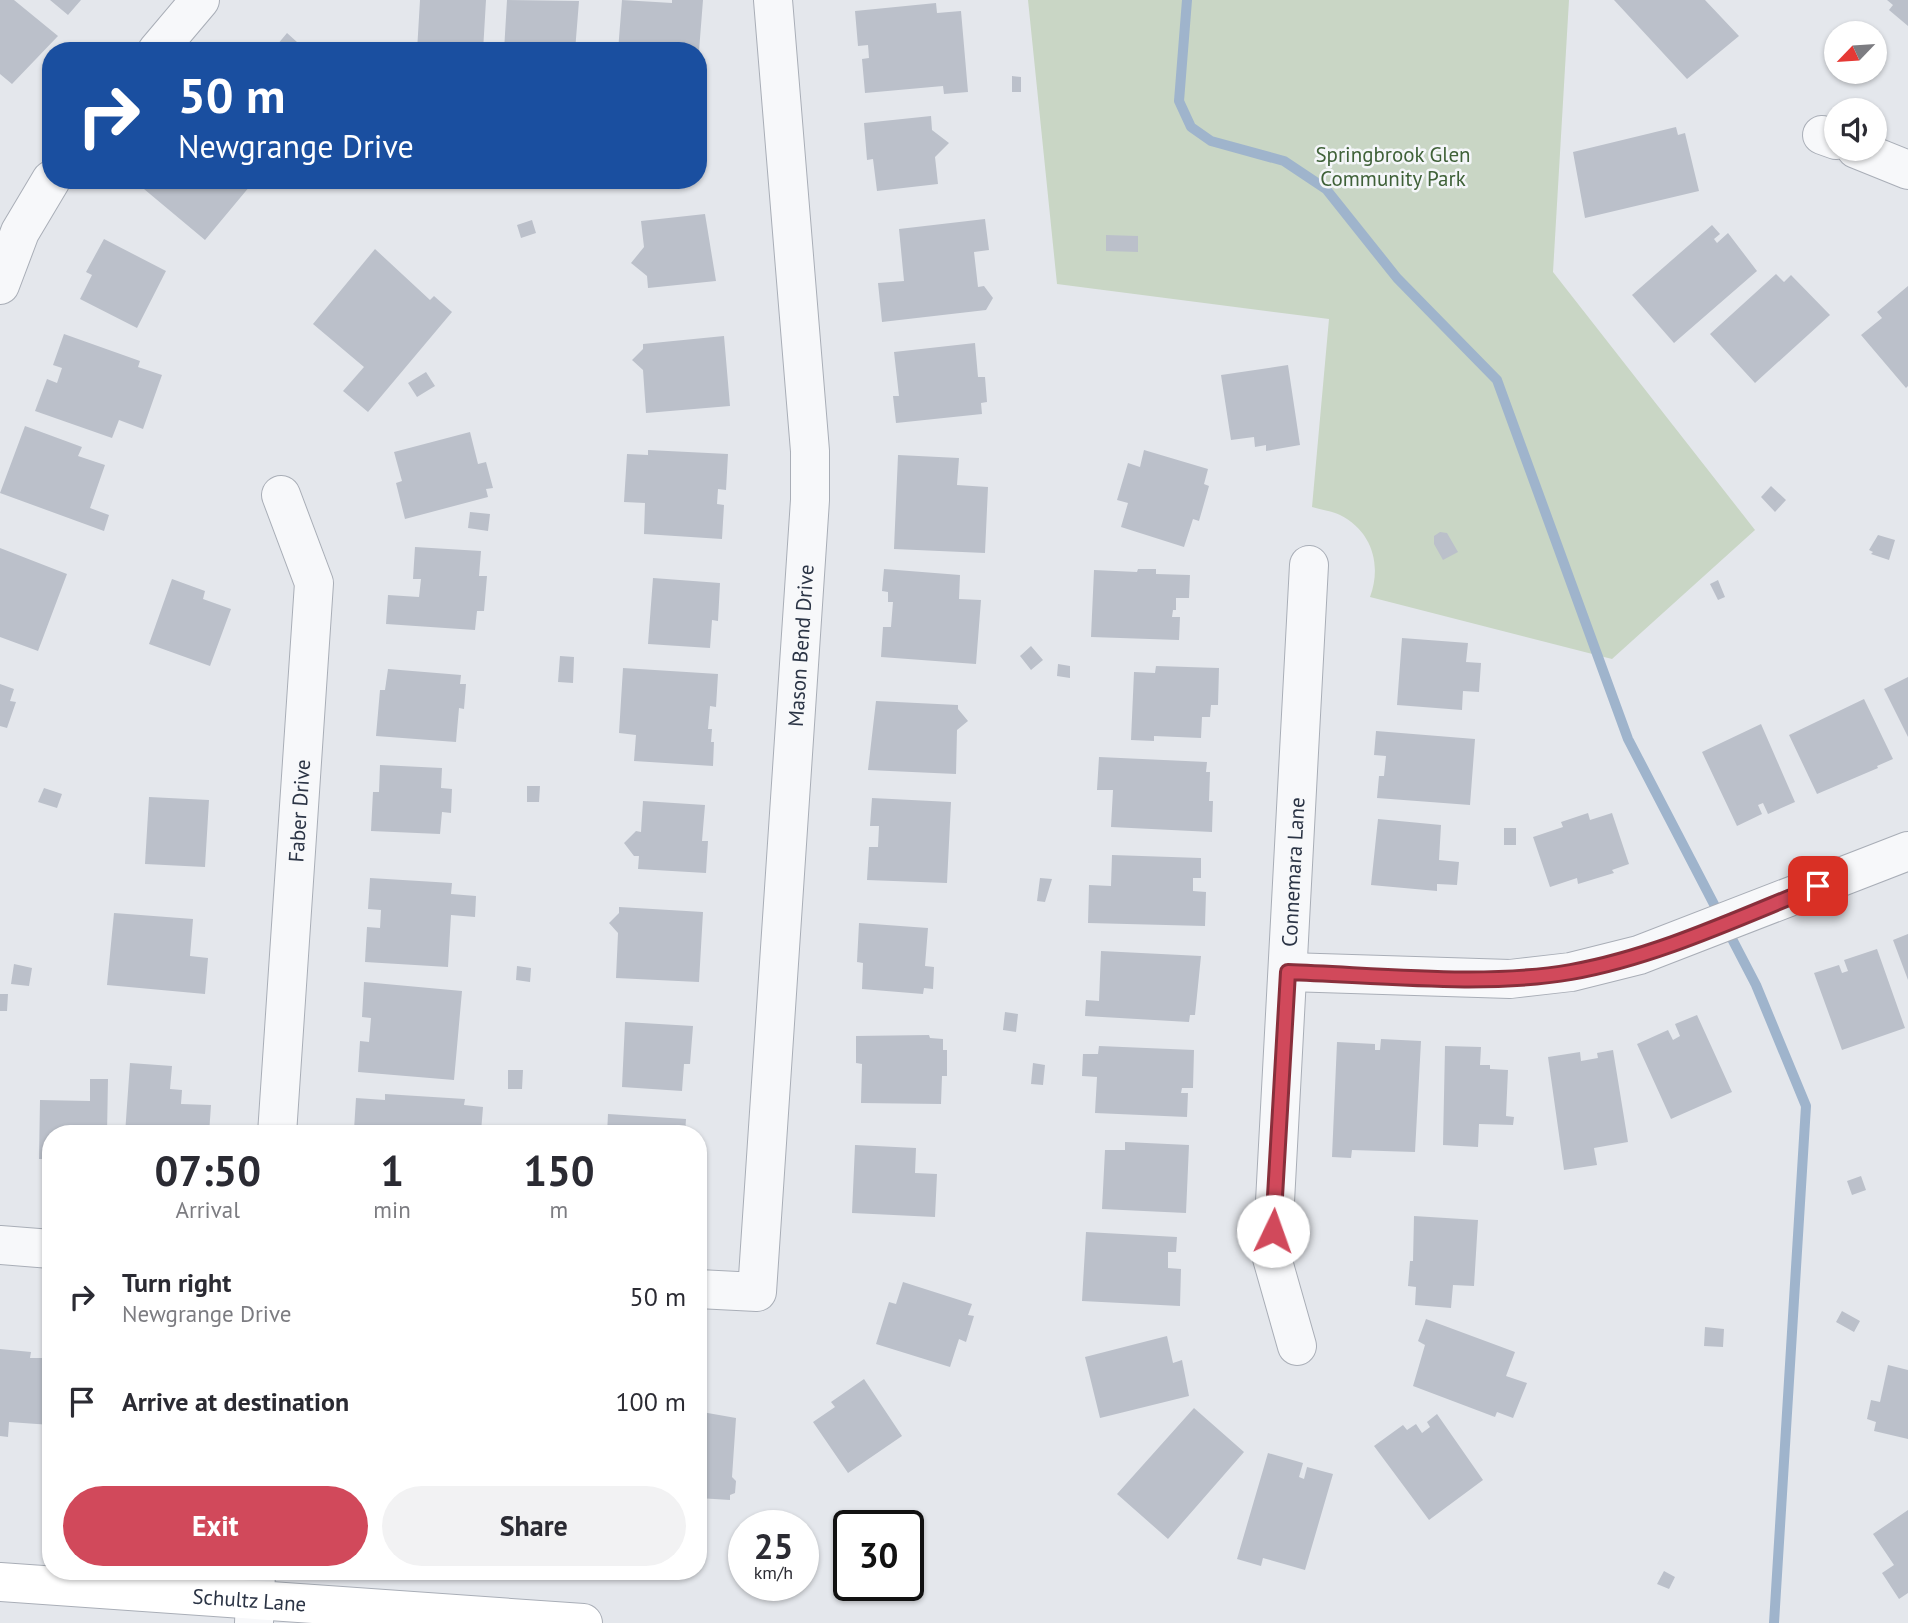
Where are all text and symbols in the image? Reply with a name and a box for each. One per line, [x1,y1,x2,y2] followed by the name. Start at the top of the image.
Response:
[1824,21,1886,84] north arrow
[1824,21,1887,161] map controls
[178,63,285,127] text: 50 m
[63,70,154,161] icon: right
[1824,98,1887,161] button: sound
[178,125,414,167] text: Newgrange Drive
[1315,141,1471,192] park label: Springbrook Glen Community Park
[781,563,819,728] street label: Mason Bend Drive
[282,758,316,863] street label: Faber Drive
[1275,796,1310,948] street label: Connemara Lane
[1788,856,1848,916] pin
[1799,867,1837,905] icon: arrive
[154,1143,261,1198] text: 07:50
[380,1143,404,1198] text: 1
[523,1143,595,1198] text: 150
[1236,1194,1310,1268] position arrow
[175,1195,240,1224] text: Arrival
[373,1195,411,1224] text: min
[550,1195,568,1224] text: m
[122,1266,231,1299] text: Turn right
[63,1278,101,1316] icon: right
[630,1280,686,1313] text: 50 m
[122,1299,291,1328] text: Newgrange Drive
[63,1383,101,1421] icon: arrive
[122,1385,349,1418] text: Arrive at destination
[615,1385,686,1418] text: 100 m
[63,1486,368,1566] button: Exit
[382,1486,686,1566] button: Share
[833,1510,924,1601] speed limit sign: 30
[754,1523,793,1569] text: 25
[754,1561,793,1584] text: km/h
[192,1582,307,1617] street label: Schultz Lane

